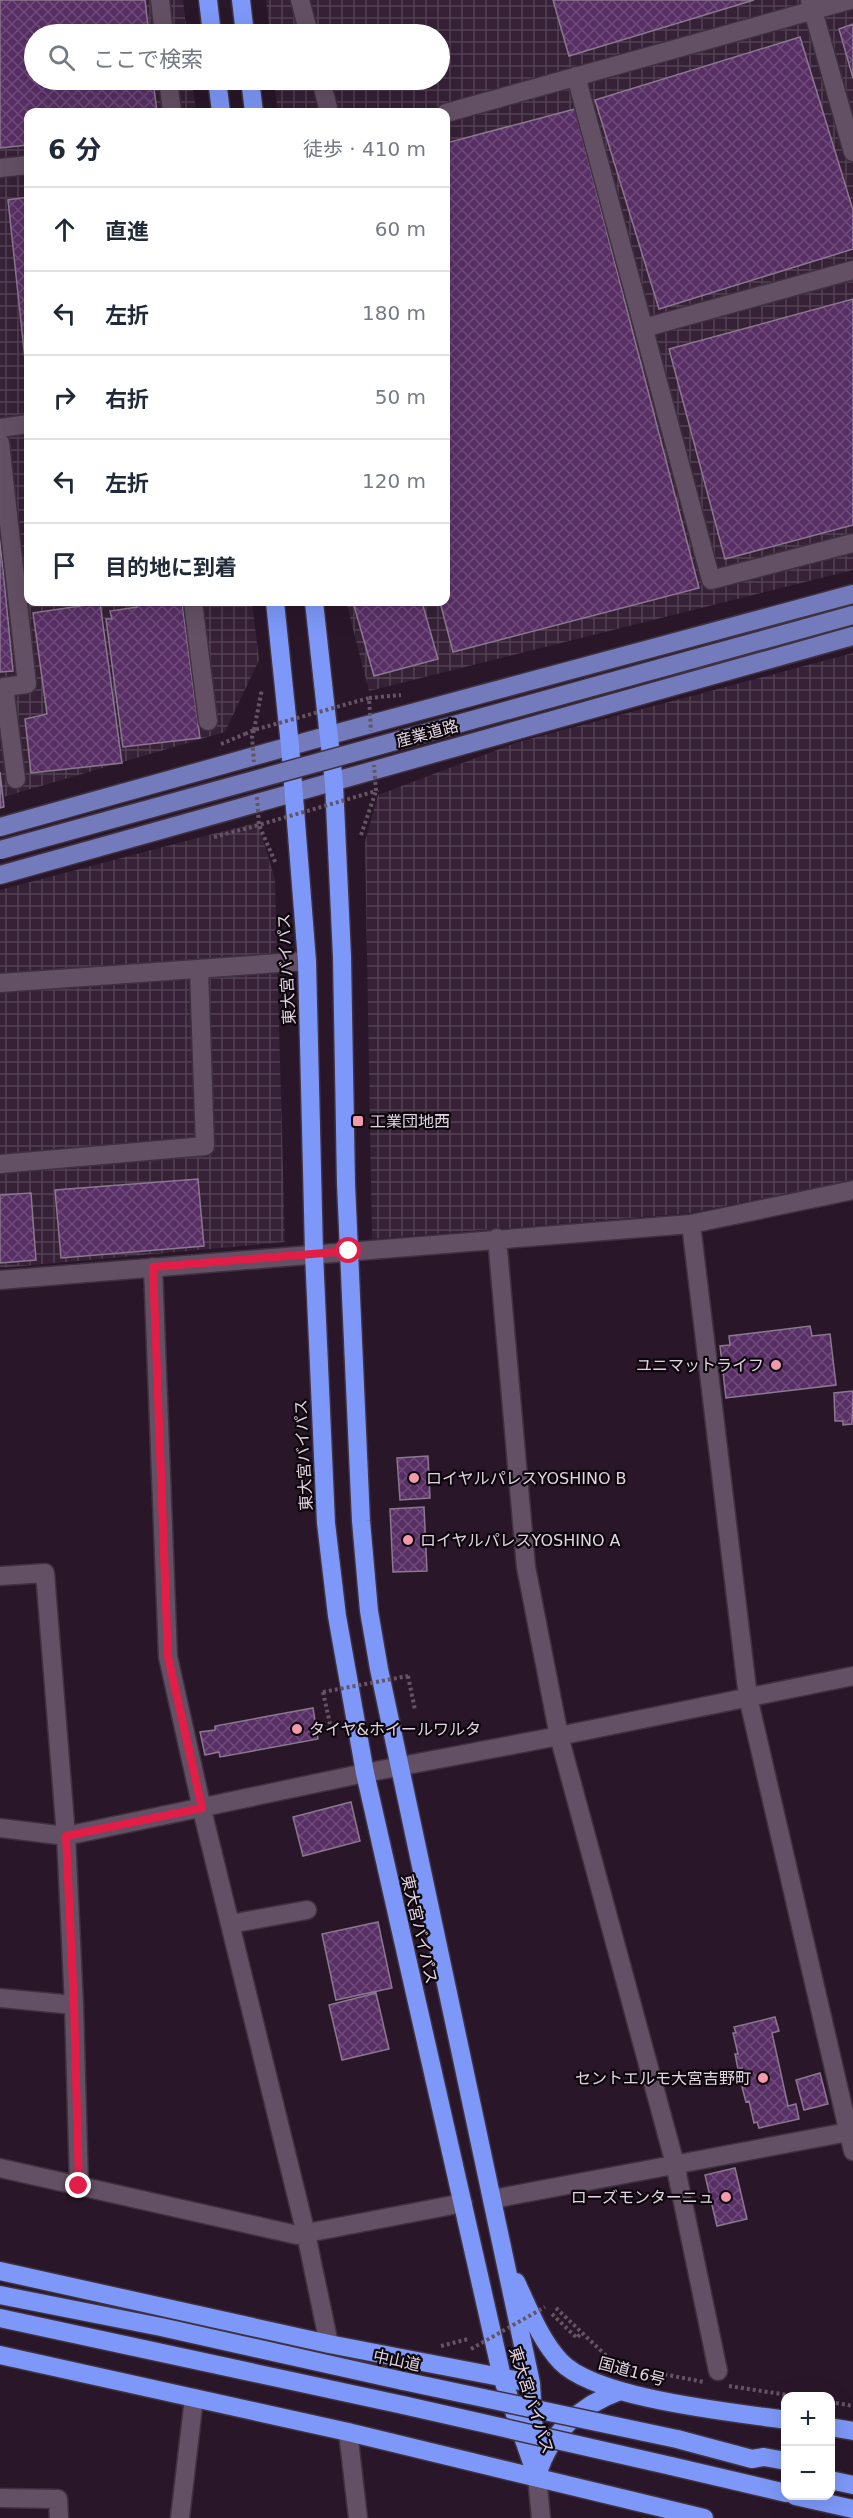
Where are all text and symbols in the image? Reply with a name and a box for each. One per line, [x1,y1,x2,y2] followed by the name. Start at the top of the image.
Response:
[24,24,450,90] search box
[45,41,78,74] icon: search
[93,47,203,72] text: ここで検索
[48,135,101,165] text: 6 分
[303,137,426,161] text: 徒歩 · 410 m
[48,213,81,246] icon: ahead
[375,217,426,241] text: 60 m
[105,219,149,244] text: 直進
[48,297,81,330] icon: left
[362,301,426,325] text: 180 m
[105,303,149,328] text: 左折
[48,381,81,414] icon: right
[375,385,426,409] text: 50 m
[105,387,149,412] text: 右折
[48,465,81,498] icon: left
[362,469,426,493] text: 120 m
[105,471,149,496] text: 左折
[48,549,81,582] icon: arrive
[105,555,237,580] text: 目的地に到着
[394,716,461,751] street label: 産業道路
[274,913,299,1025] street label: 東大宮バイパス
[370,1112,450,1131] place label: 工業団地西
[351,1114,365,1128] marker: 工業団地西
[335,1237,361,1263] route start
[636,1356,764,1375] place label: ユニマットライフ
[769,1358,783,1372] marker: ユニマットライフ
[291,1399,316,1511] street label: 東大宮バイパス
[426,1469,627,1488] place label: ロイヤルパレスYOSHINO B
[407,1471,421,1485] marker: ロイヤルパレスYOSHINO B
[420,1531,621,1550] place label: ロイヤルパレスYOSHINO A
[401,1533,415,1547] marker: ロイヤルパレスYOSHINO A
[309,1720,481,1739] place label: タイヤ&ホイールワルタ
[290,1722,304,1736] marker: タイヤ&ホイールワルタ
[398,1873,441,1986] street label: 東大宮バイパス
[575,2069,751,2088] place label: セントエルモ大宮吉野町
[756,2071,770,2085] marker: セントエルモ大宮吉野町
[65,2172,91,2198] route end
[571,2188,714,2207] place label: ローズモンターニュ
[719,2190,733,2204] marker: ローズモンターニュ
[505,2344,558,2456] street label: 東大宮バイパス
[371,2346,422,2375] street label: 中山道
[596,2353,667,2390] street label: 国道16号
[781,2392,835,2500] map controls
[781,2392,835,2446] button: +
[781,2446,835,2500] button: −

